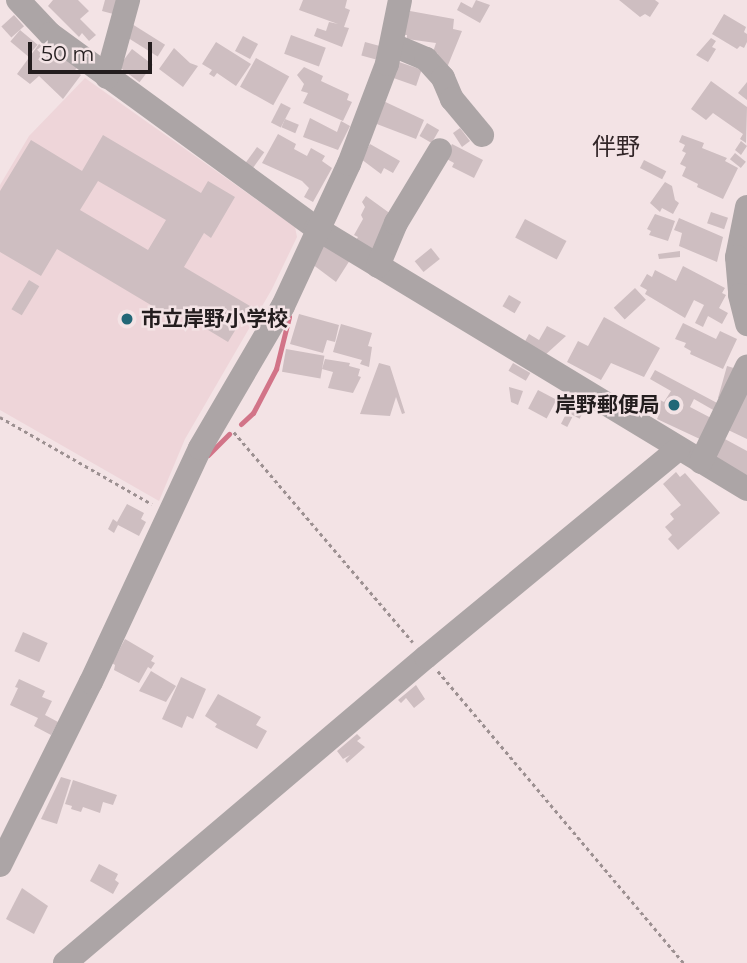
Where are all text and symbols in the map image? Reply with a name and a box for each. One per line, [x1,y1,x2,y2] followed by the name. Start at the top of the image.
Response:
[32,28,156,72] scale bar
[41,41,95,66] text: 50 m
[592,133,640,161] district label: 伴野
[141,306,288,332] place label: 市立岸野小学校
[119,311,135,327] marker: 市立岸野小学校
[555,392,660,418] place label: 岸野郵便局
[666,397,682,413] marker: 岸野郵便局

